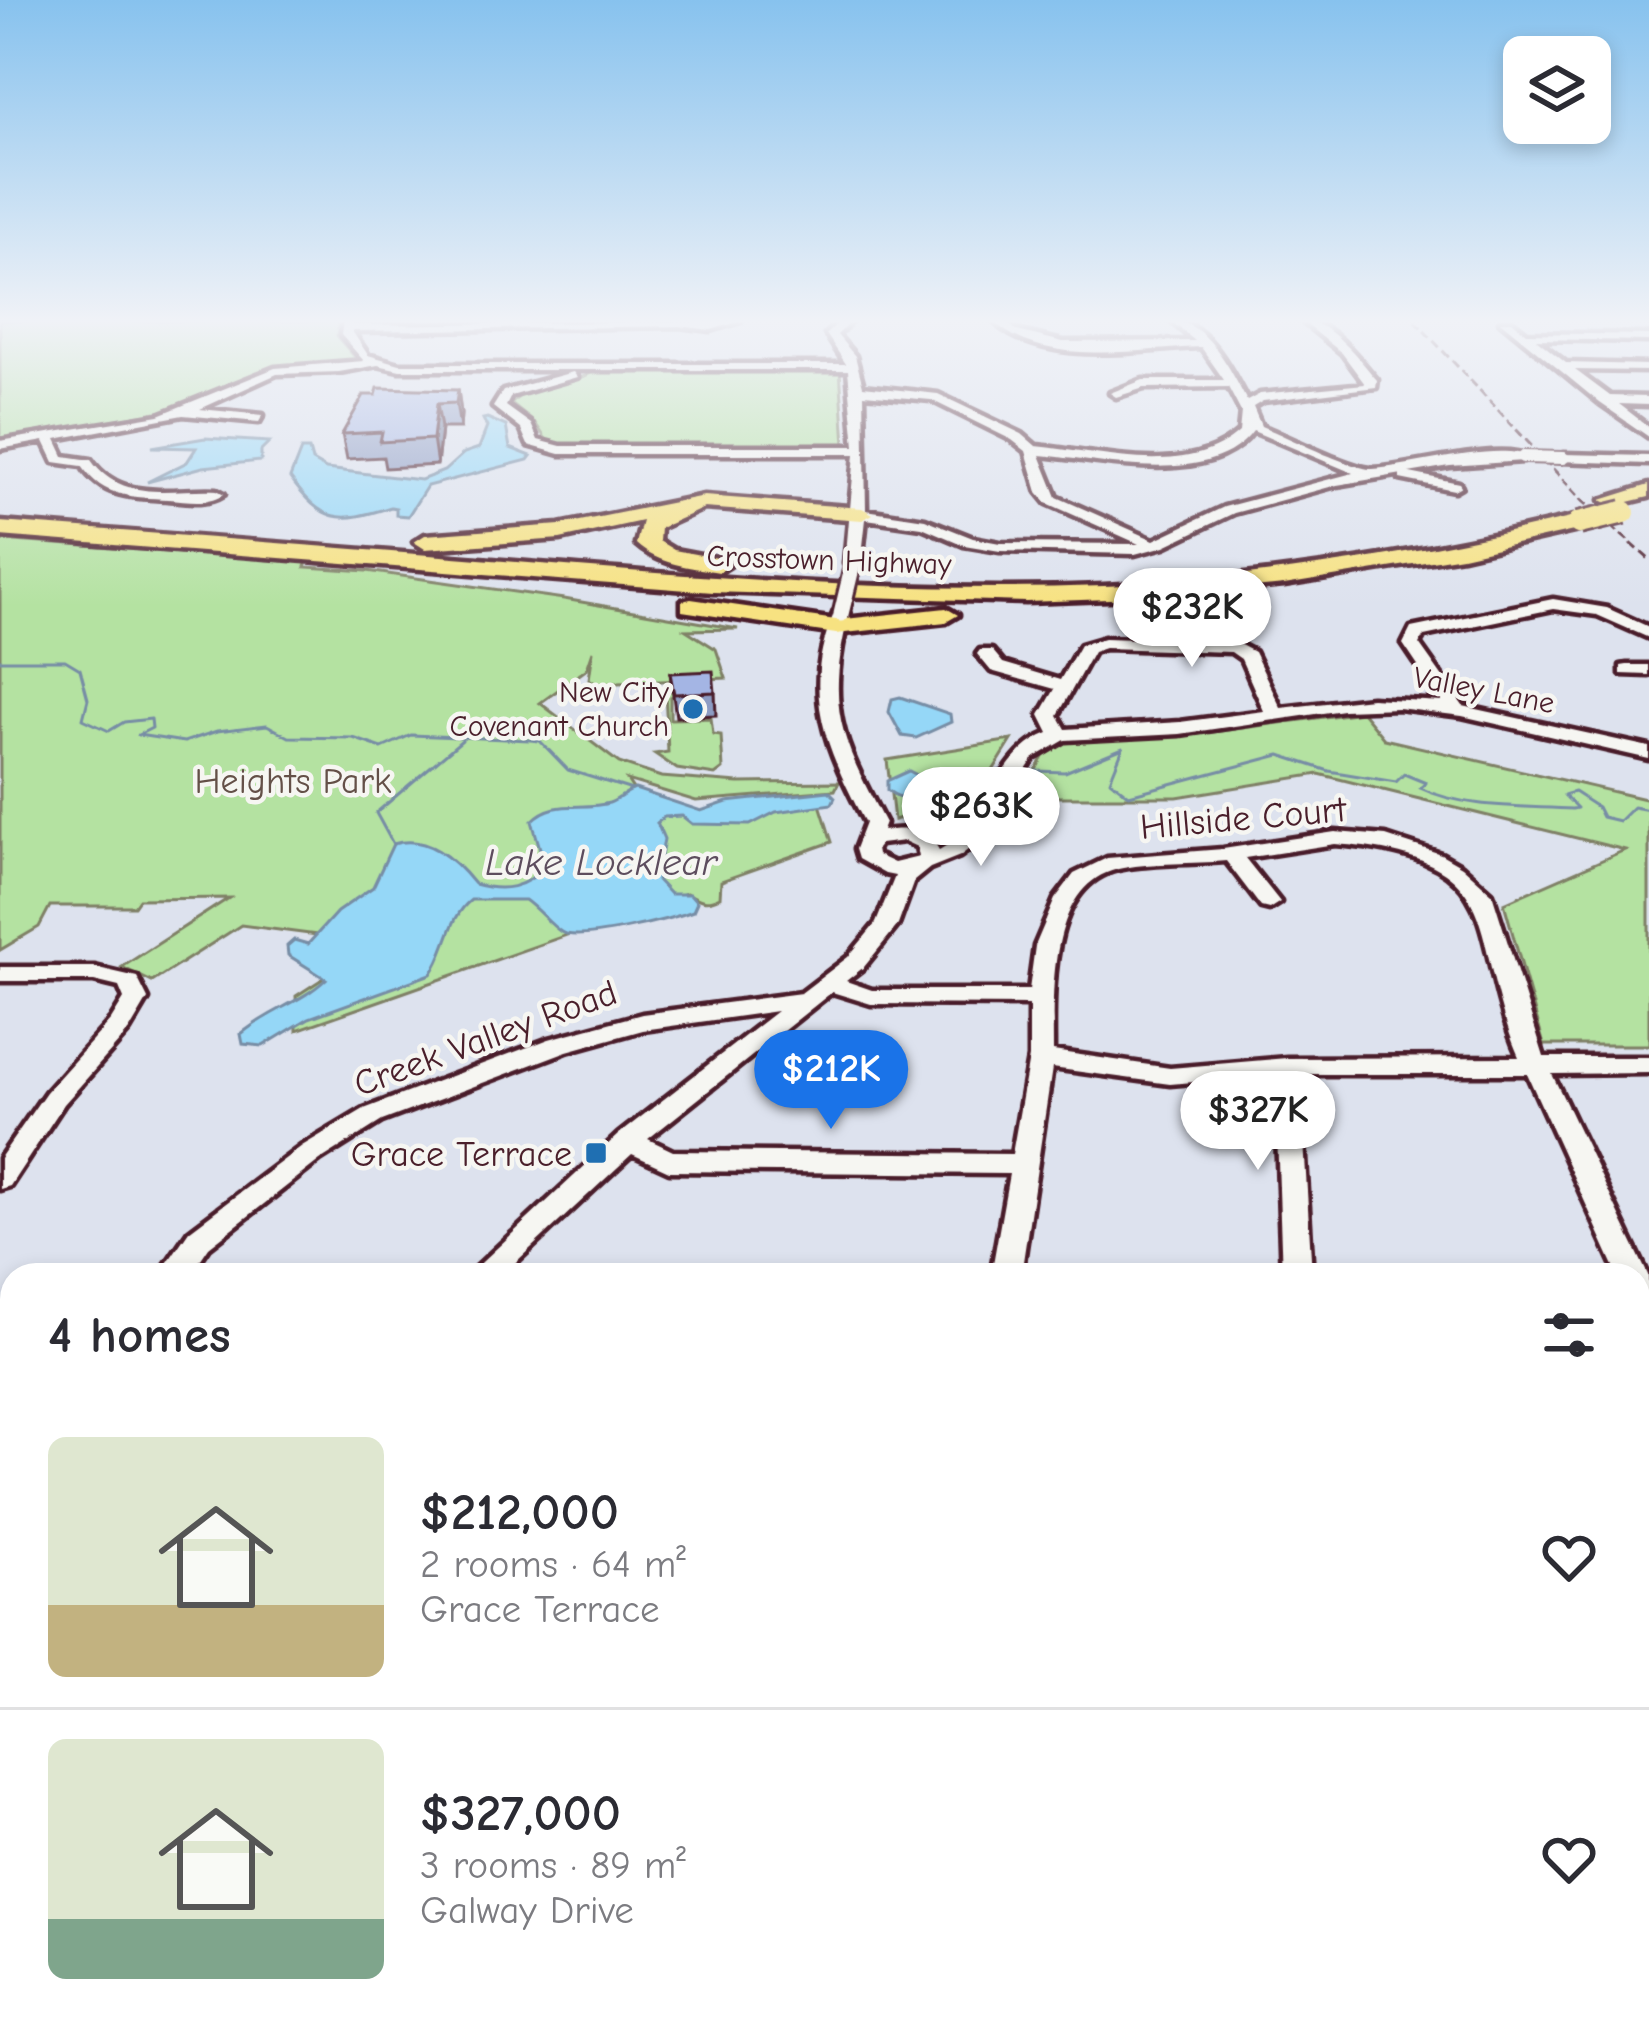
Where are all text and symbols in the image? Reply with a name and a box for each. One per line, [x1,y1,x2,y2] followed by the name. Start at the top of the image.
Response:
[1503,36,1611,144] map controls
[1503,36,1611,144] button: layers
[706,539,953,582] street label: Crosstown Highway
[1108,568,1276,670] pin: $232K
[1140,584,1244,629] text: $232K
[1410,660,1557,721] street label: Valley Lane
[449,675,670,744] place label: New City Covenant Church
[680,696,706,722] marker: New City Covenant Church
[195,761,392,802] park label: Heights Park
[897,767,1065,869] pin: $263K
[929,783,1033,828] text: $263K
[1139,789,1349,848] street label: Hillside Court
[485,840,719,885] water label: Lake Locklear
[348,972,623,1105] street label: Creek Valley Road
[747,1030,915,1132] pin: $212K
[781,1046,881,1091] text: $212K
[1174,1071,1342,1173] pin: $327K
[1207,1087,1309,1132] text: $327K
[351,1134,572,1175] place label: Grace Terrace
[583,1140,609,1166] marker: Grace Terrace
[1536,1302,1602,1368] icon: filters
[48,1306,231,1365] text: 4 homes
[420,1483,619,1542] text: $212,000
[144,1485,288,1629] icon: home
[1536,1524,1602,1590] icon: heart
[420,1542,686,1587] text: 2 rooms · 64 m²
[420,1587,660,1632] text: Grace Terrace
[420,1784,621,1843] text: $327,000
[144,1787,288,1931] icon: home
[1536,1826,1602,1892] icon: heart
[420,1843,686,1888] text: 3 rooms · 89 m²
[420,1888,634,1933] text: Galway Drive

